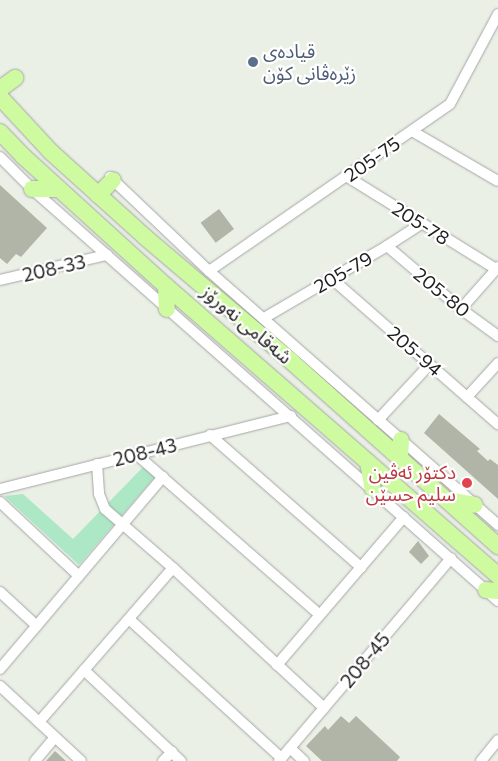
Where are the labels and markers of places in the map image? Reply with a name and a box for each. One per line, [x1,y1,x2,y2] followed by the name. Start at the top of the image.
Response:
[263,40,356,84] place label: قیادەی زێرەڤانی کۆن
[247,56,259,68] marker: قیادەی زێرەڤانی کۆن
[366,461,456,505] place label: دکتۆر ئەڤین سلیم حسێن
[460,476,474,490] marker: دکتۆر ئەڤین سلیم حسێن

